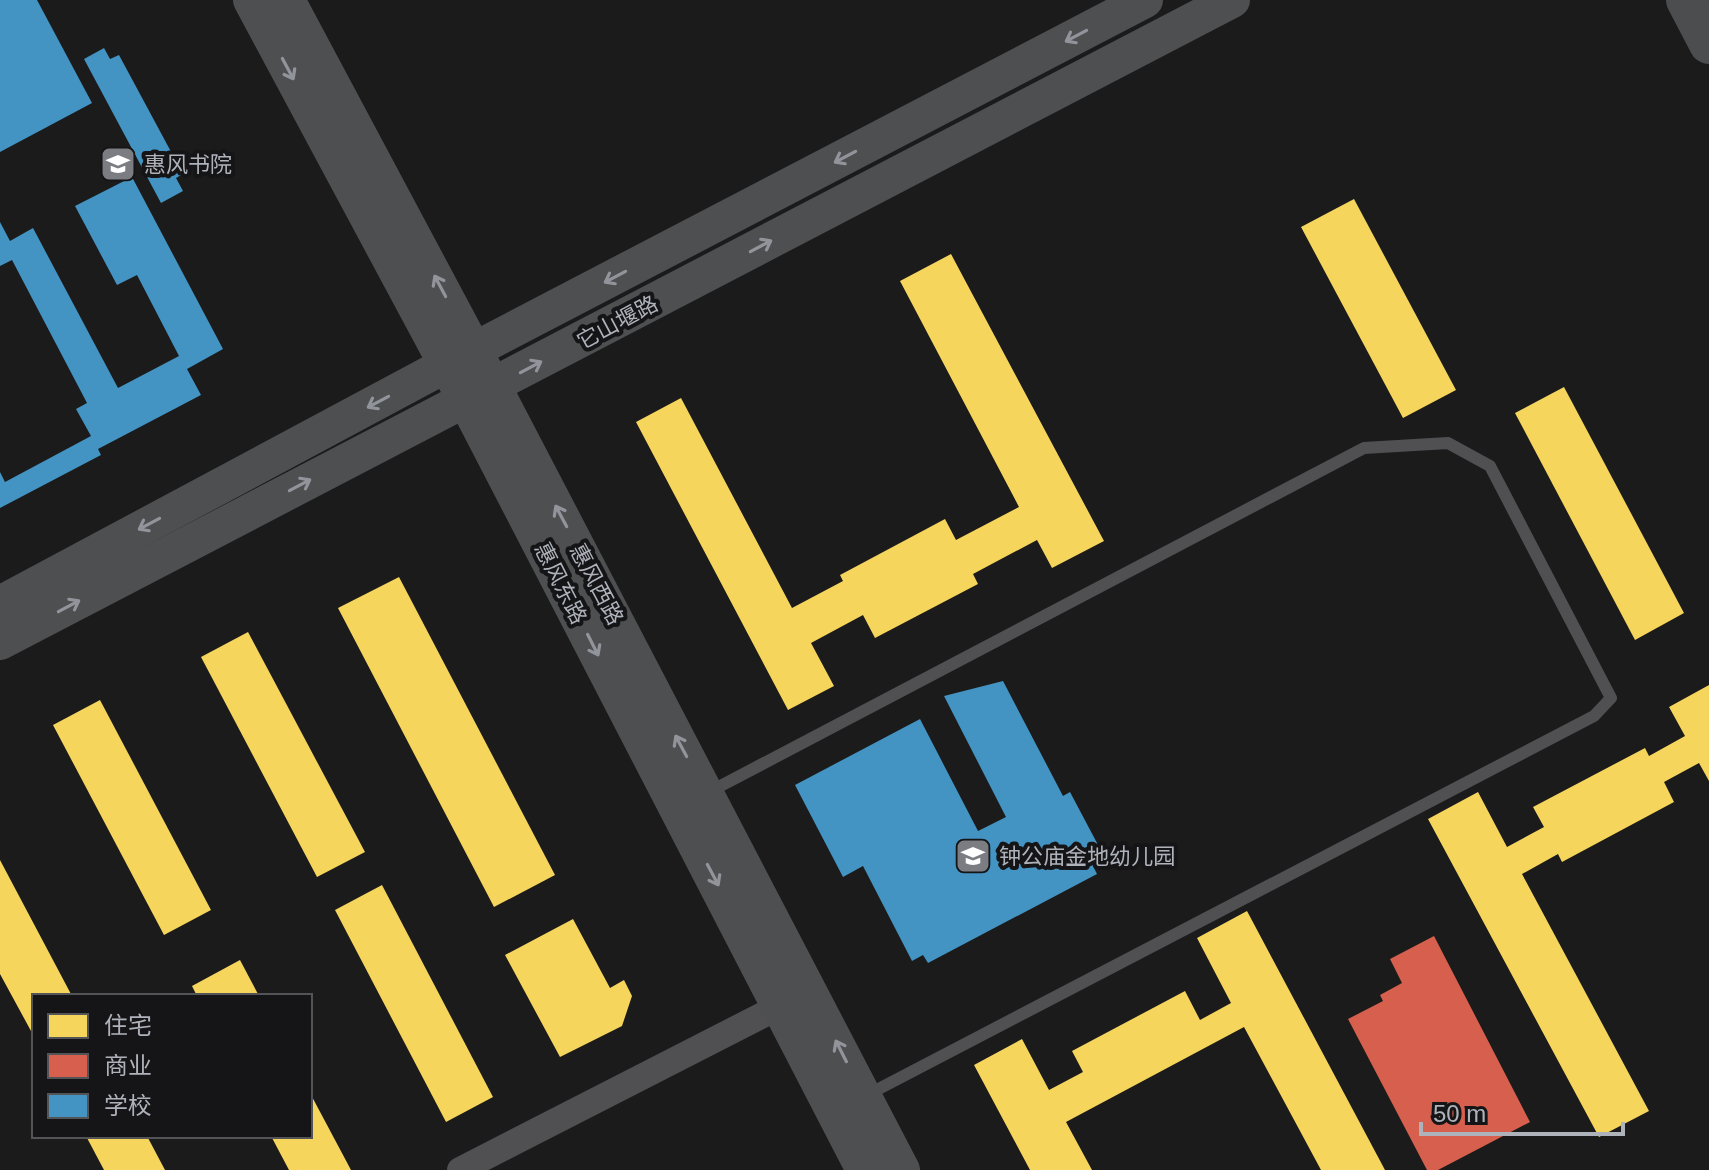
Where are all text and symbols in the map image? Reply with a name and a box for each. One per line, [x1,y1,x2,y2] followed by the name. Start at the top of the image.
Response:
[1064,29,1088,45] one-way arrow
[280,56,296,80] one-way arrow
[99,145,137,183] school or university icon: 惠风书院
[834,149,858,165] one-way arrow
[144,152,232,177] place label: 惠风书院
[749,238,773,254] one-way arrow
[603,269,627,285] one-way arrow
[431,274,447,298] one-way arrow
[573,291,662,354] street label: 它山堰路
[518,358,542,374] one-way arrow
[367,395,391,411] one-way arrow
[287,477,311,493] one-way arrow
[552,504,568,528] one-way arrow
[137,517,161,533] one-way arrow
[529,538,592,628] street label: 惠风东路
[565,540,628,629] street label: 惠风西路
[57,597,81,613] one-way arrow
[585,632,601,656] one-way arrow
[673,735,689,759] one-way arrow
[954,837,992,875] school or university icon: 钟公庙金地幼儿园
[999,844,1175,869] place label: 钟公庙金地幼儿园
[706,863,721,887] one-way arrow
[32,994,312,1138] legend
[104,1012,152,1039] text: 住宅
[832,1040,848,1064] one-way arrow
[104,1052,152,1079] text: 商业
[1421,1086,1623,1136] scale bar
[104,1092,152,1119] text: 学校
[1433,1100,1486,1127] text: 50 m

